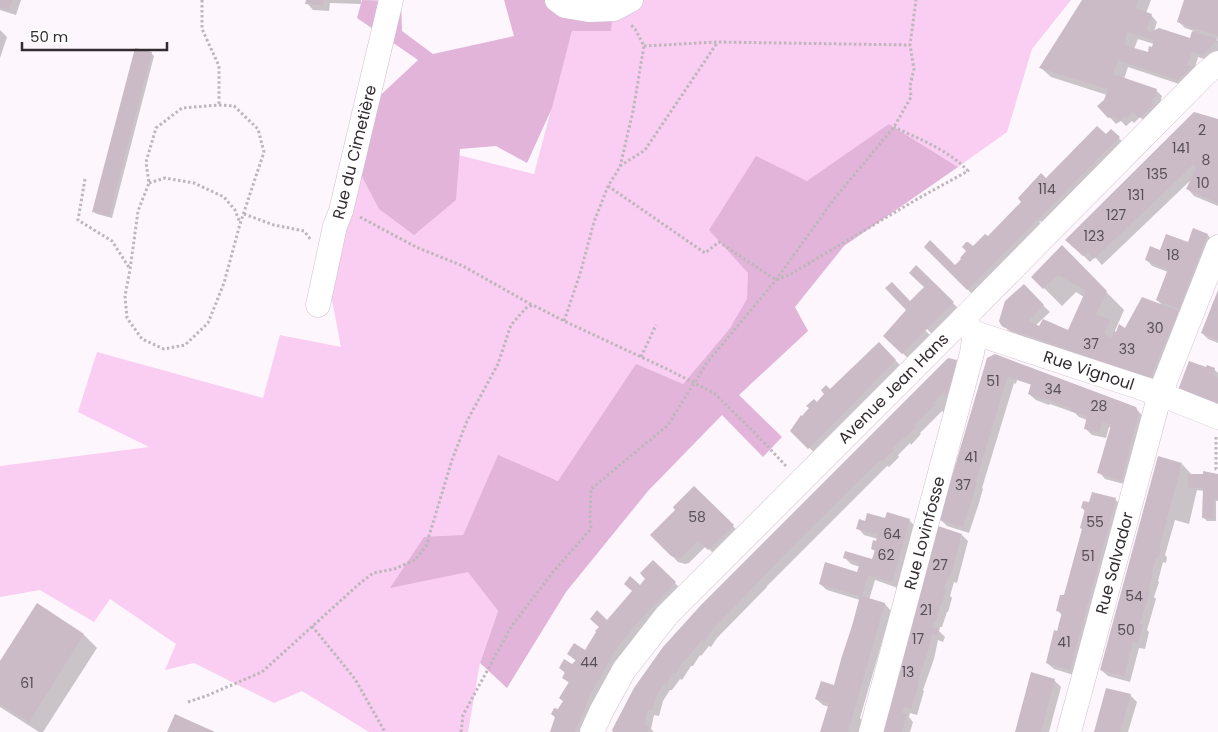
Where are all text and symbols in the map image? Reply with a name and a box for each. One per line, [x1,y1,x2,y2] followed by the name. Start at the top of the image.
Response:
[22,20,168,52] scale bar
[30,26,68,47] text: 50 m
[327,82,382,222] street label: Rue du Cimetière
[1198,120,1206,140] house number: 2
[1172,138,1190,158] house number: 141
[1202,150,1211,170] house number: 8
[1146,164,1168,184] house number: 135
[1196,173,1210,193] house number: 10
[1038,179,1056,199] house number: 114
[1127,185,1145,205] house number: 131
[1106,205,1126,225] house number: 127
[1084,226,1104,246] house number: 123
[1166,245,1180,265] house number: 18
[1146,318,1164,338] house number: 30
[833,328,954,449] street label: Avenue Jean Hans
[1083,334,1099,354] house number: 37
[1119,339,1135,359] house number: 33
[1040,345,1137,396] street label: Rue Vignoul
[986,371,1000,391] house number: 51
[1044,379,1062,399] house number: 34
[1091,396,1108,416] house number: 28
[964,447,978,467] house number: 41
[898,474,951,592] street label: Rue Lovinfosse
[955,475,971,495] house number: 37
[688,507,706,527] house number: 58
[1090,509,1139,617] street label: Rue Salvador
[1086,512,1104,532] house number: 55
[883,524,901,544] house number: 64
[878,545,894,565] house number: 62
[1081,546,1095,566] house number: 51
[932,555,948,575] house number: 27
[1125,586,1143,606] house number: 54
[920,600,932,620] house number: 21
[1117,620,1135,640] house number: 50
[912,629,924,649] house number: 17
[1057,632,1071,652] house number: 41
[580,652,598,672] house number: 44
[902,662,914,682] house number: 13
[20,673,34,693] house number: 61

